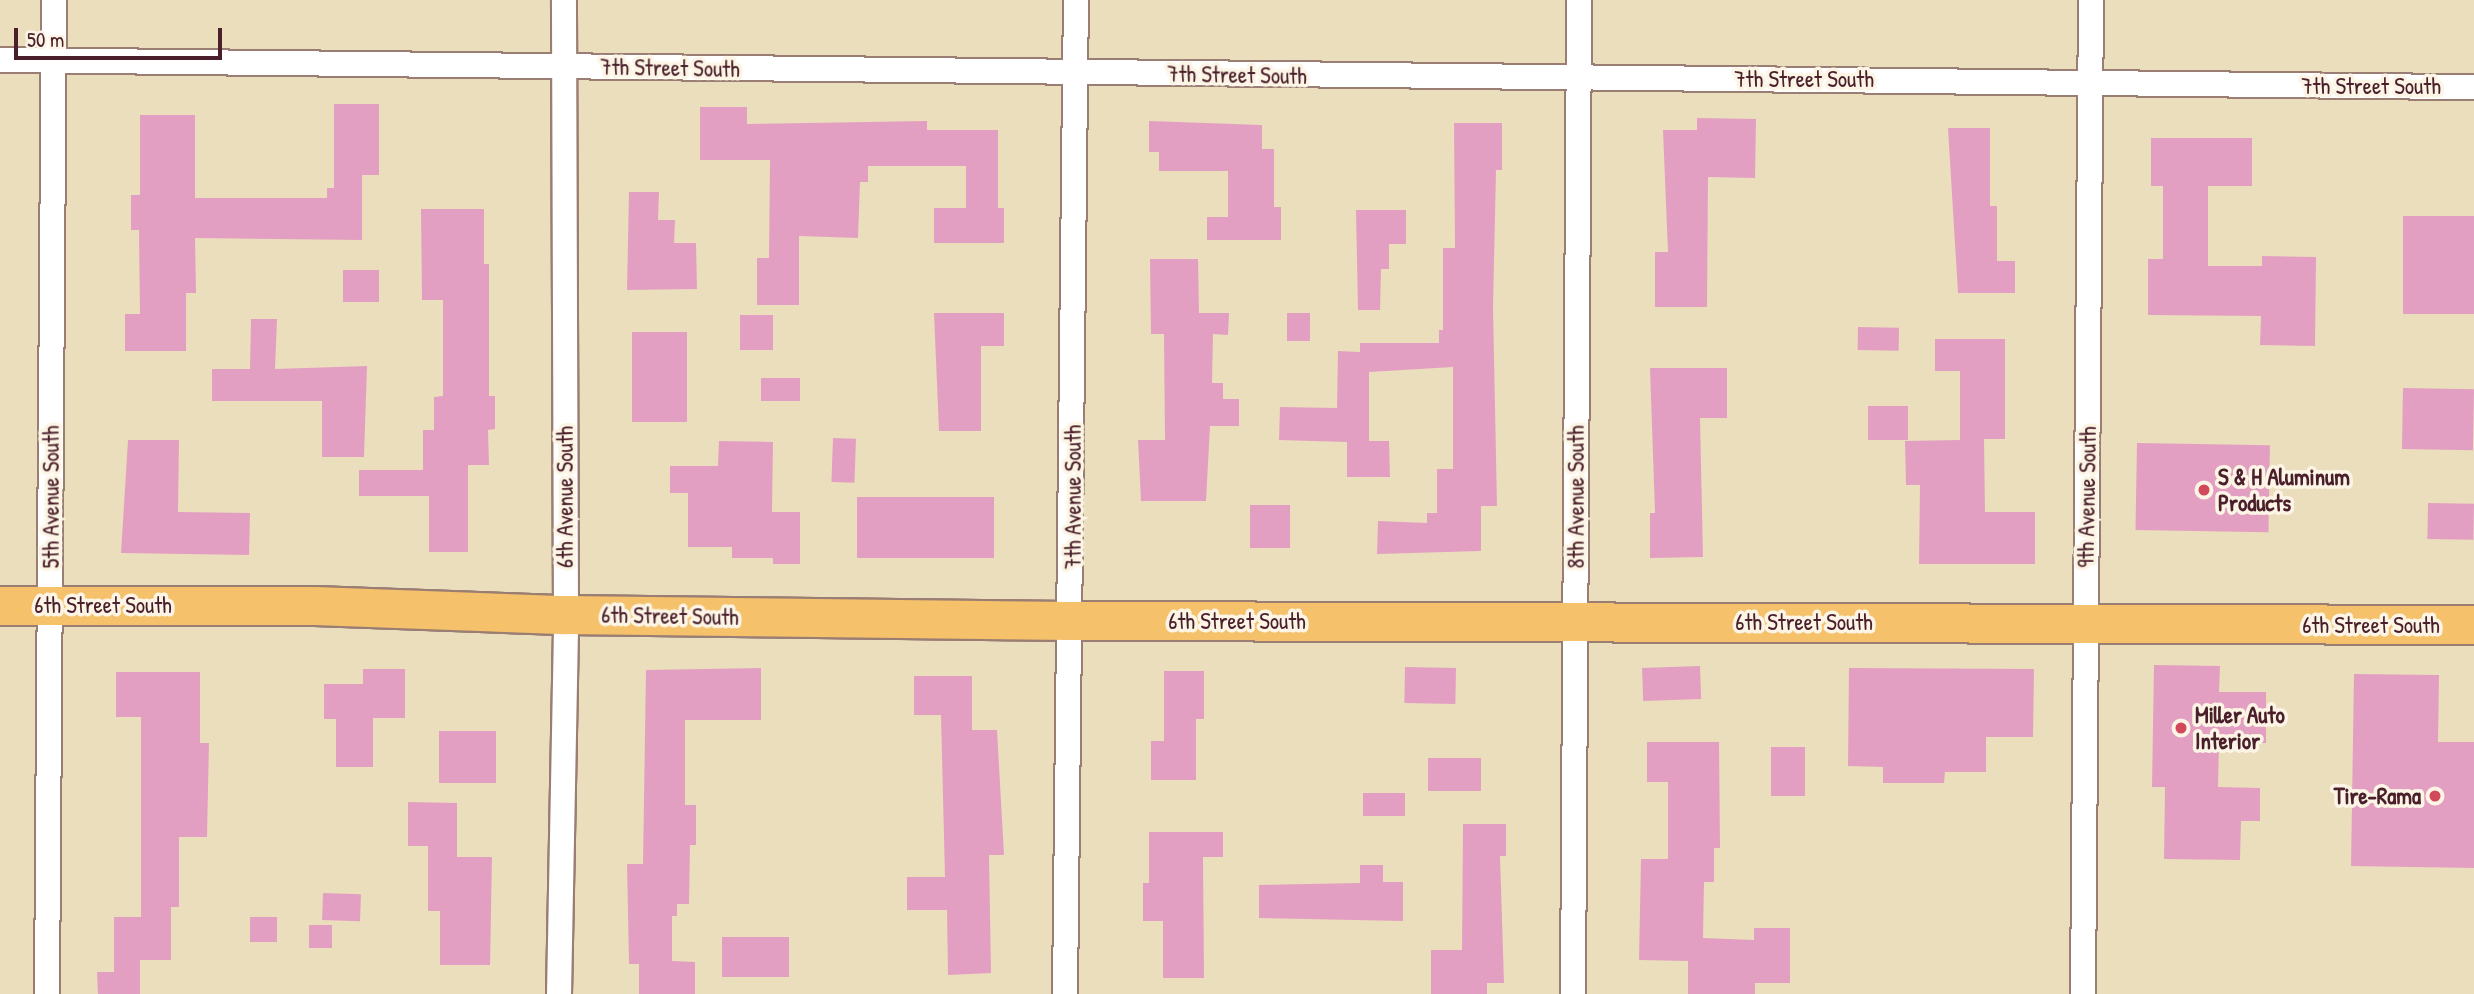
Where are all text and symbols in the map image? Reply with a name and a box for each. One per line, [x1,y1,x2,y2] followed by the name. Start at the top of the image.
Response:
[18,14,226,58] scale bar
[27,25,64,54] text: 50 m
[600,53,740,83] street label: 7th Street South
[1167,60,1307,90] street label: 7th Street South
[1734,65,1874,93] street label: 7th Street South
[2301,72,2441,100] street label: 7th Street South
[1059,425,1087,569] street label: 7th Avenue South
[1562,425,1590,569] street label: 8th Avenue South
[37,426,65,568] street label: 5th Avenue South
[551,426,579,568] street label: 6th Avenue South
[2072,426,2102,568] street label: 9th Avenue South
[2218,463,2350,517] place label: S & H Aluminum Products
[2196,482,2212,498] marker: S & H Aluminum Products
[34,591,172,619] street label: 6th Street South
[601,601,739,631] street label: 6th Street South
[1168,607,1306,635] street label: 6th Street South
[1735,608,1873,636] street label: 6th Street South
[2302,611,2440,639] street label: 6th Street South
[2195,701,2285,755] place label: Miller Auto Interior
[2173,720,2189,736] marker: Miller Auto Interior
[2334,782,2421,810] place label: Tire-Rama
[2427,788,2443,804] marker: Tire-Rama

